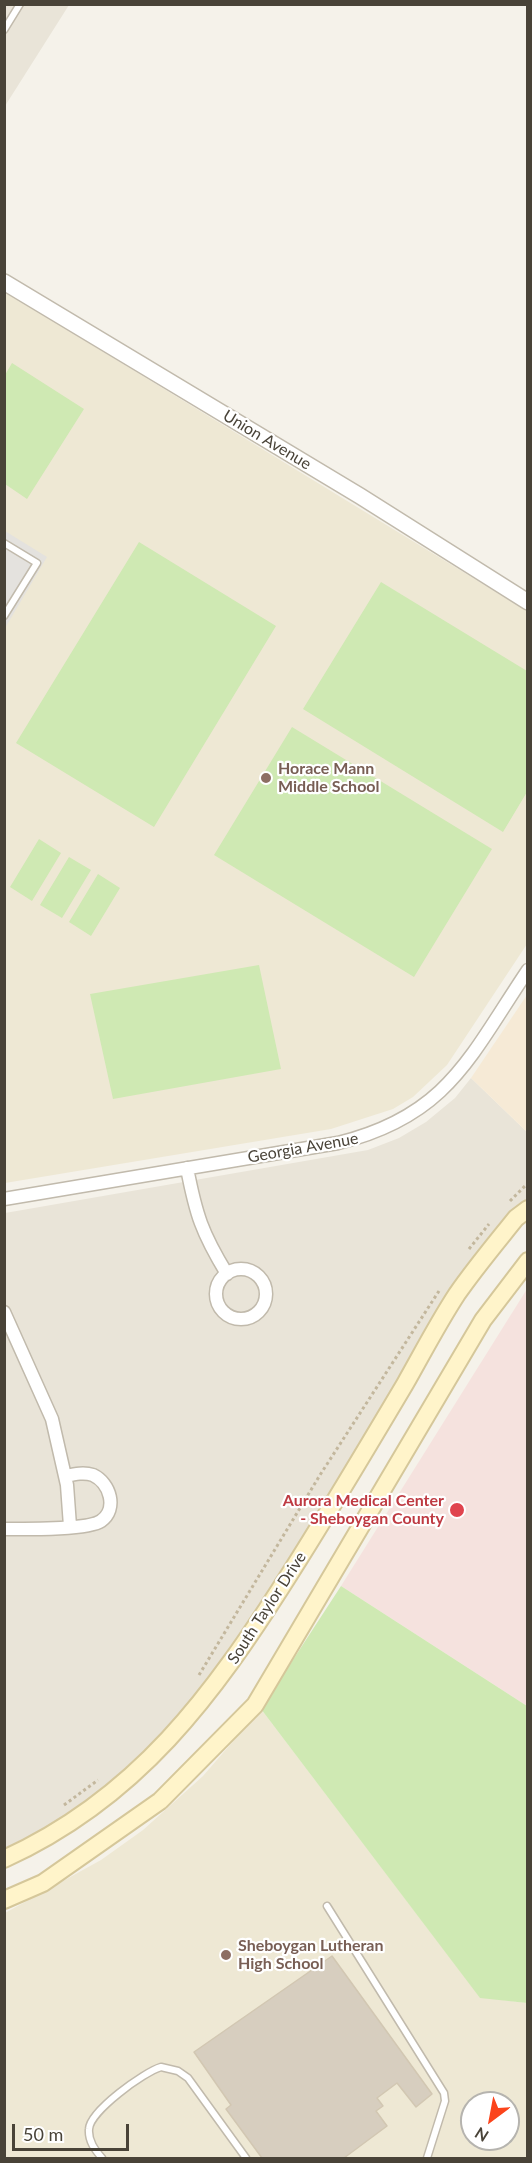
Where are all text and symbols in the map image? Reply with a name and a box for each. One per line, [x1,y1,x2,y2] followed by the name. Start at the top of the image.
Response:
[219,406,315,474] street label: Union Avenue
[278,759,379,797] place label: Horace Mann Middle School
[259,771,273,785] marker: Horace Mann Middle School
[246,1129,360,1167] street label: Georgia Avenue
[283,1491,444,1529] place label: Aurora Medical Center - Sheboygan County
[448,1501,466,1519] marker: Aurora Medical Center - Sheboygan County
[224,1548,310,1668] street label: South Taylor Drive
[238,1936,383,1974] place label: Sheboygan Lutheran High School
[219,1948,233,1962] marker: Sheboygan Lutheran High School
[460,2091,520,2151] north arrow
[15,2112,132,2150] scale bar
[23,2123,63,2145] text: 50 m
[471,2124,492,2146] text: N

